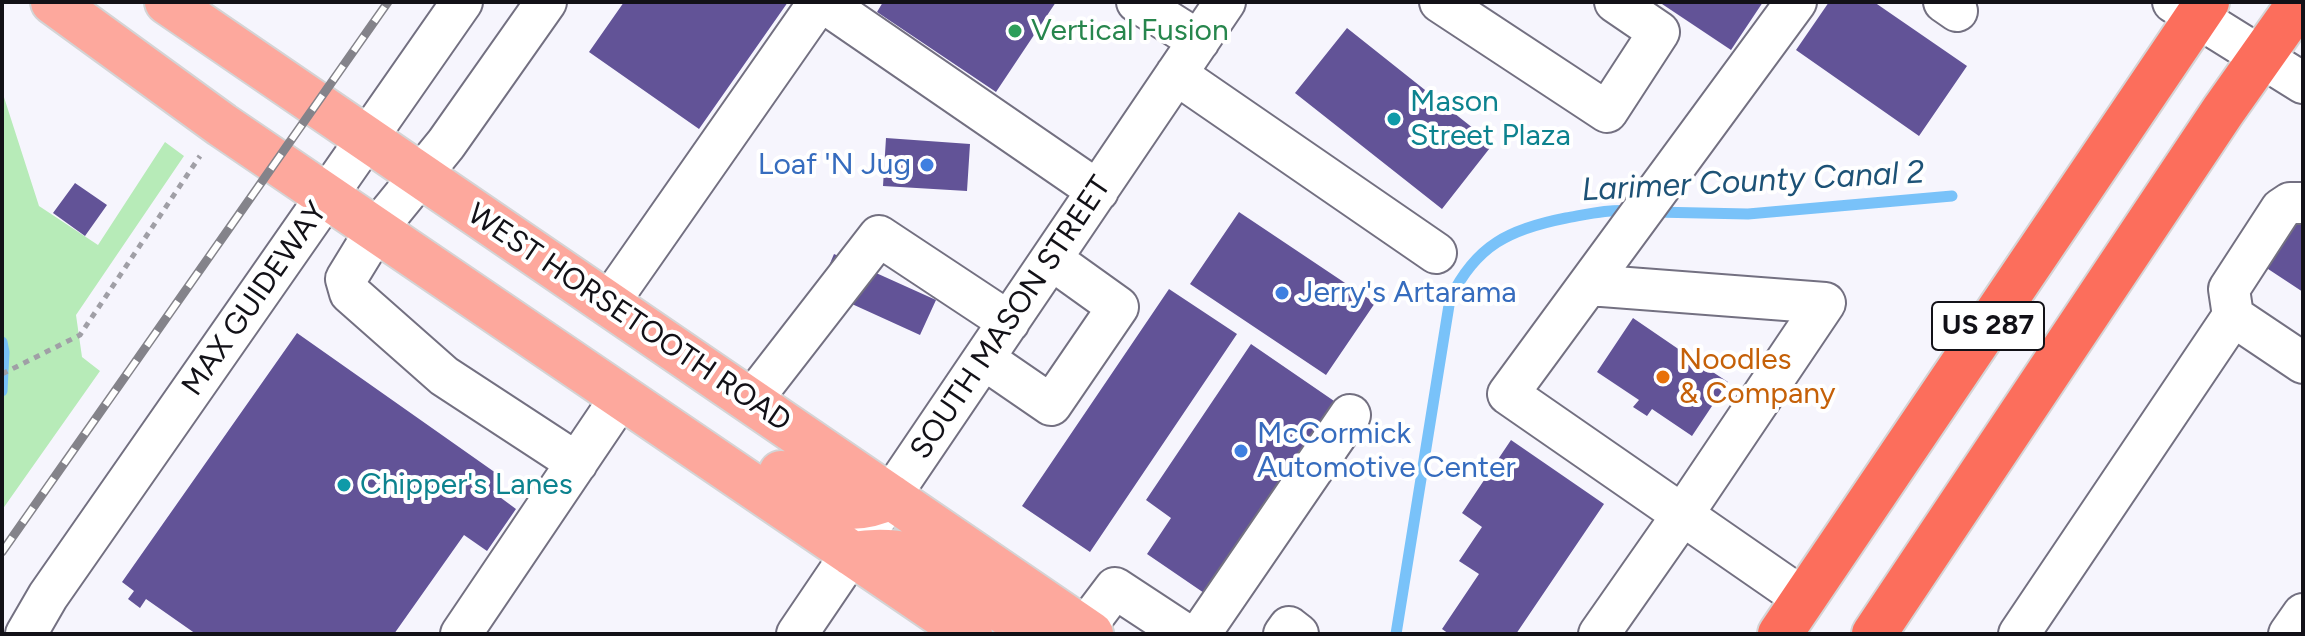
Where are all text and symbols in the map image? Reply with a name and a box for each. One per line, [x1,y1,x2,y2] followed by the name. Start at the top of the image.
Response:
[1031,13,1229,49] place label: Vertical Fusion
[1006,22,1024,40] marker: Vertical Fusion
[1410,84,1571,154] place label: Mason Street Plaza
[1385,110,1403,128] marker: Mason Street Plaza
[758,147,911,183] place label: Loaf 'N Jug
[1581,154,1925,210] water label: Larimer County Canal 2
[918,156,936,174] marker: Loaf 'N Jug
[903,170,1119,466] street label: SOUTH MASON STREET
[175,195,335,403] street label: MAX GUIDEWAY
[461,196,797,440] street label: WEST HORSETOOTH ROAD
[1298,275,1517,311] place label: Jerry's Artarama
[1273,284,1291,302] marker: Jerry's Artarama
[1932,302,2044,350] road number: US 287
[1679,342,1836,412] place label: Noodles & Company
[1654,368,1672,386] marker: Noodles & Company
[1257,416,1516,486] place label: McCormick Automotive Center
[1232,442,1250,460] marker: McCormick Automotive Center
[360,467,573,503] place label: Chipper's Lanes
[335,476,353,494] marker: Chipper's Lanes

